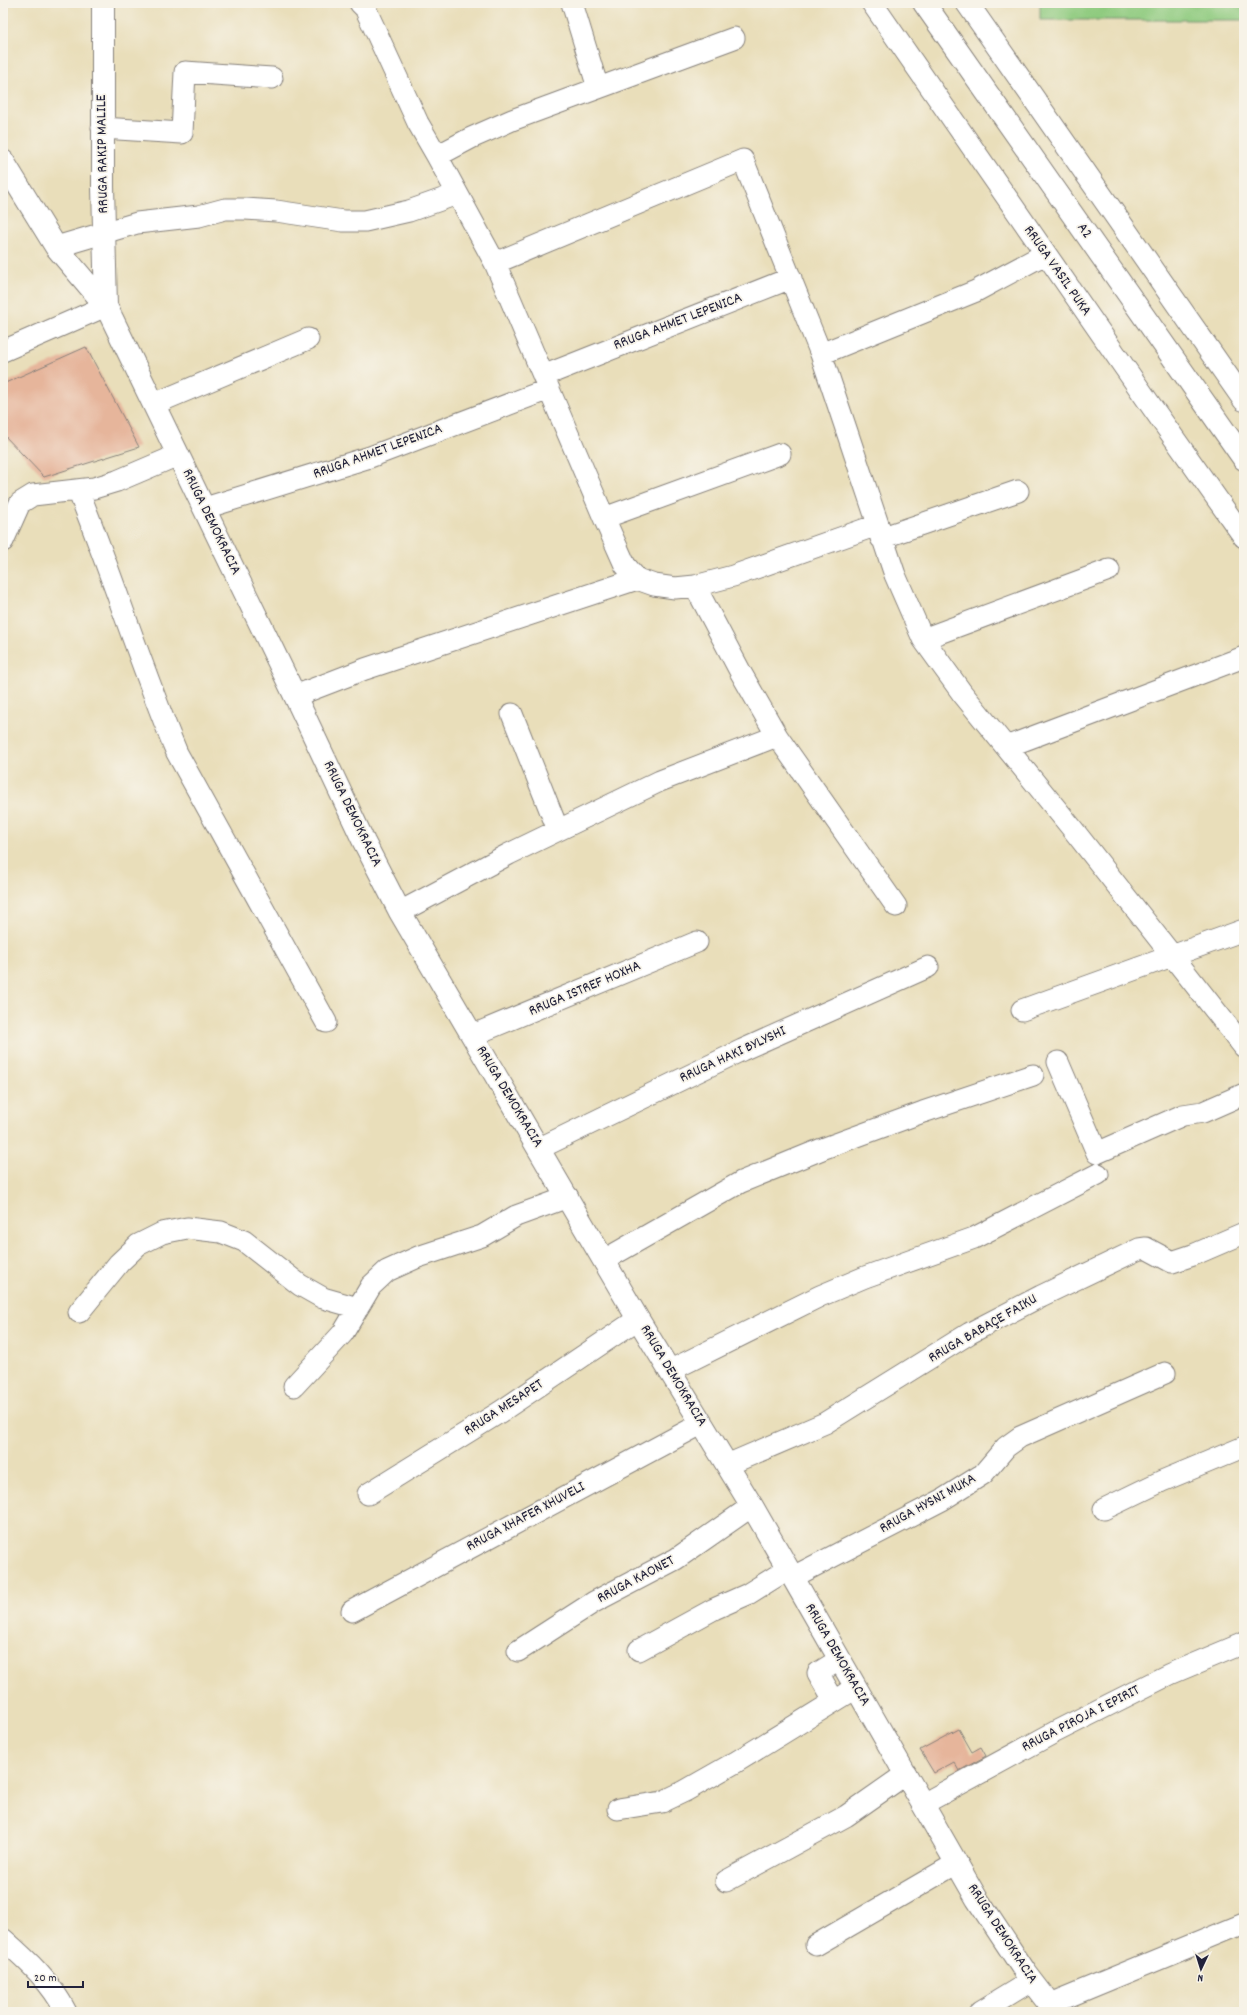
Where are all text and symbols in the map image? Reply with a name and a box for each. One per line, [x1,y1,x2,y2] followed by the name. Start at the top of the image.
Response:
[91,94,115,214] street label: RRUGA RAKIP MALILE
[1071,219,1097,243] street label: A2
[1017,221,1097,321] street label: RRUGA VASIL PUKA
[610,287,746,357] street label: RRUGA AHMET LEPENICA
[310,418,446,486] street label: RRUGA AHMET LEPENICA
[176,465,246,579] street label: RRUGA DEMOKRACIA
[317,757,387,871] street label: RRUGA DEMOKRACIA
[525,955,645,1023] street label: RRUGA ISTREF HOXHA
[676,1021,790,1089] street label: RRUGA HAKI BYLYSHI
[470,1042,548,1152] street label: RRUGA DEMOKRACIA
[924,1289,1042,1369] street label: RRUGA BABAÇE FAIKU
[634,1321,712,1431] street label: RRUGA DEMOKRACIA
[460,1374,548,1442] street label: RRUGA MESAPET
[876,1468,980,1540] street label: RRUGA HYSNI MUKA
[463,1476,590,1558] street label: RRUGA XHAFER XHUVELI
[593,1550,679,1610] street label: RRUGA KAONET
[799,1599,875,1711] street label: RRUGA DEMOKRACIA
[1018,1680,1144,1758] street label: RRUGA PIROJA I EPIRIT
[961,1880,1043,1988] street label: RRUGA DEMOKRACIA
[1181,1949,1221,1989] north arrow
[28,1963,83,1989] scale bar
[1197,1969,1204,1985] text: N
[34,1970,57,1987] text: 20 m

